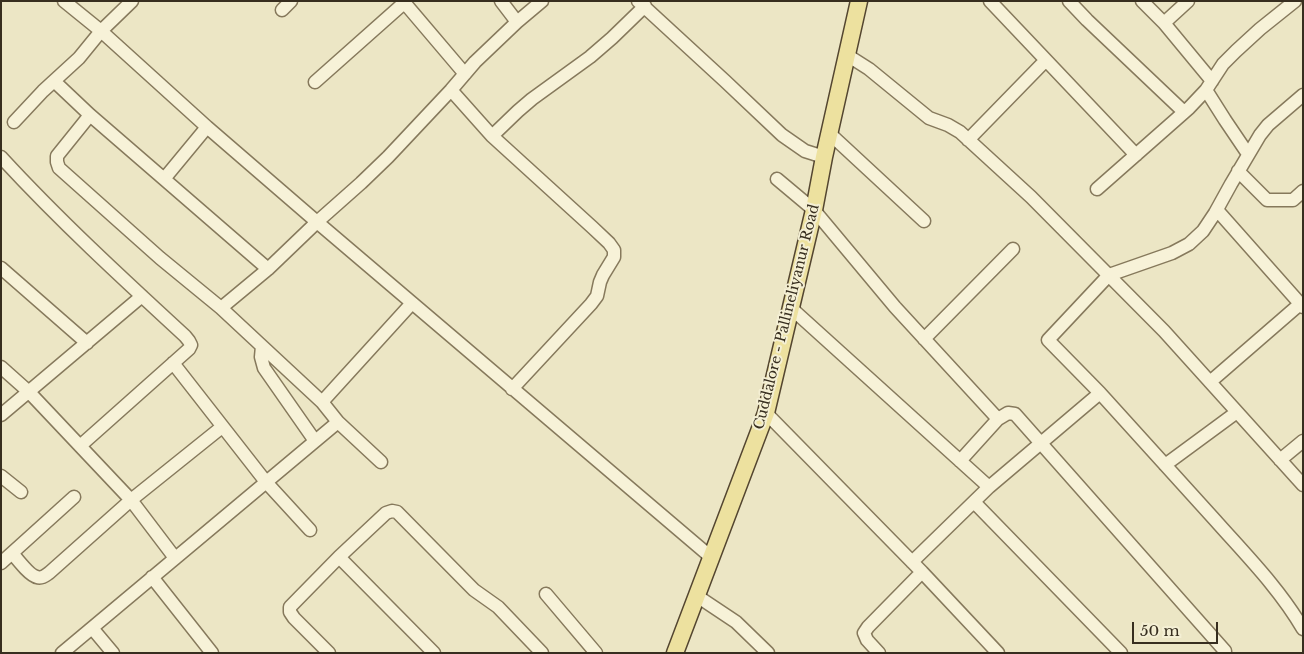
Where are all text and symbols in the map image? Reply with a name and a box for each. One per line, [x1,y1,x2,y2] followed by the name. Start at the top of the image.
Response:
[751,203,823,431] street label: Cuddalore - Pallineliyanur Road
[1134,612,1220,644] scale bar
[1140,621,1180,640] text: 50 m

